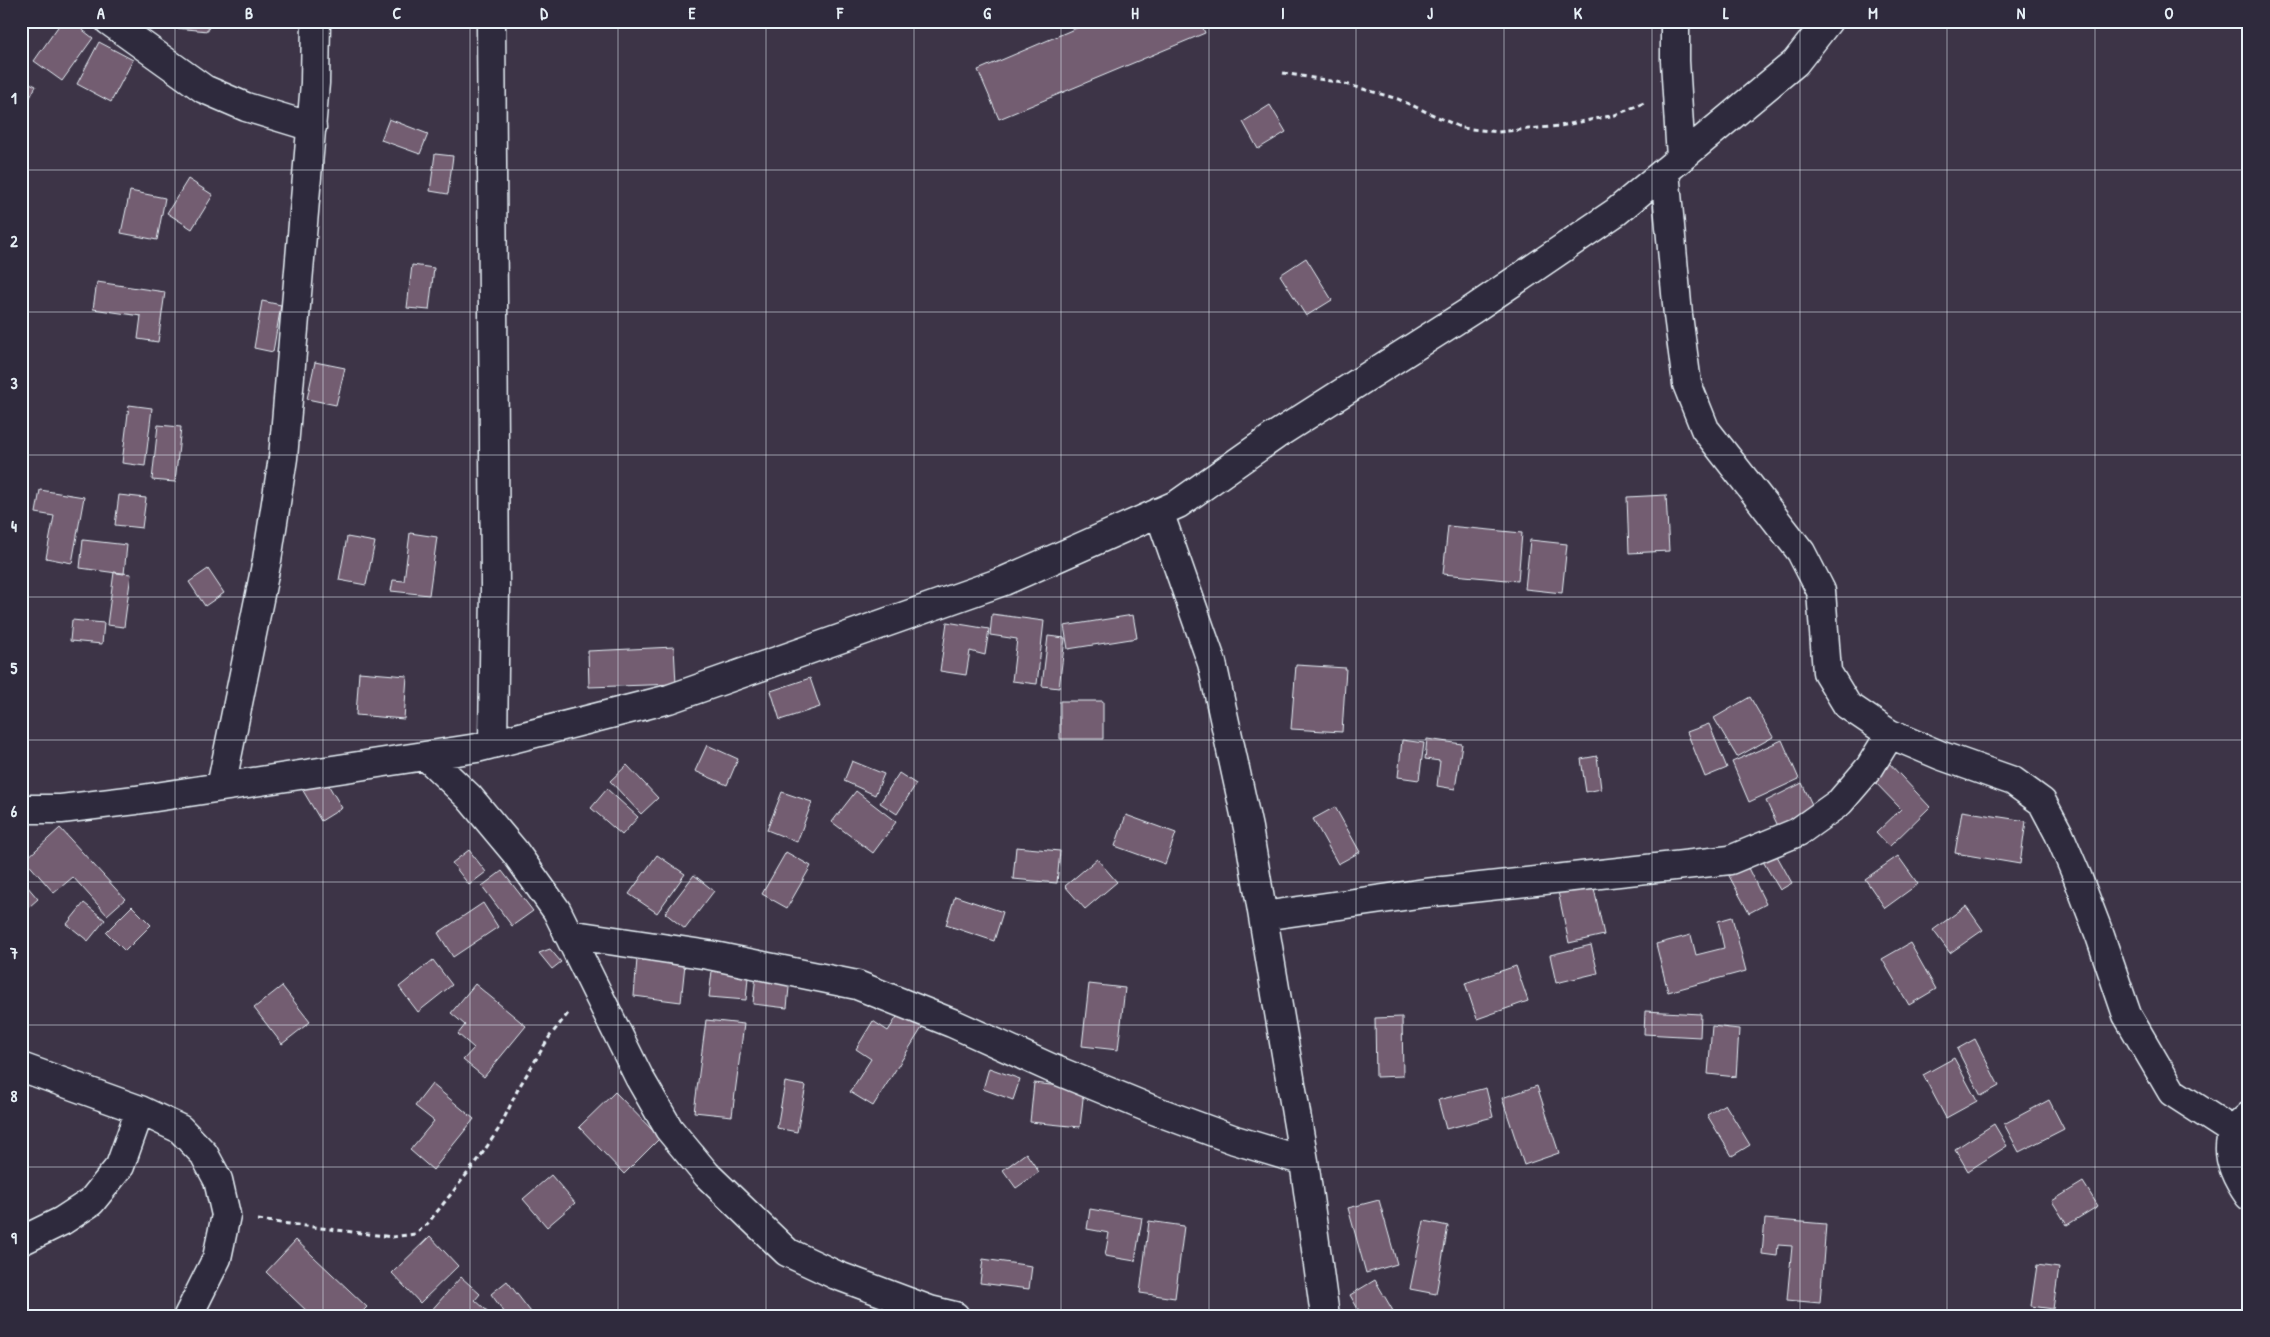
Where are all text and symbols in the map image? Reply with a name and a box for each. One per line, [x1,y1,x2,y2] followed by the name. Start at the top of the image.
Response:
[97,2,105,24] text: A
[245,2,253,24] text: B
[393,2,402,24] text: C
[540,2,548,24] text: D
[688,2,696,24] text: E
[836,2,844,24] text: F
[983,2,991,24] text: G
[1131,2,1139,24] text: H
[1281,2,1285,24] text: I
[1427,2,1433,24] text: J
[1574,2,1583,24] text: K
[1723,2,1729,24] text: L
[1868,2,1878,24] text: M
[2017,2,2026,24] text: N
[2165,2,2174,24] text: O
[11,87,17,109] text: 1
[10,230,18,252] text: 2
[10,372,18,394] text: 3
[11,515,17,537] text: 4
[11,657,18,679] text: 5
[11,800,18,822] text: 6
[9,942,18,964] text: 7
[11,1085,18,1107] text: 8
[11,1227,17,1249] text: 9

